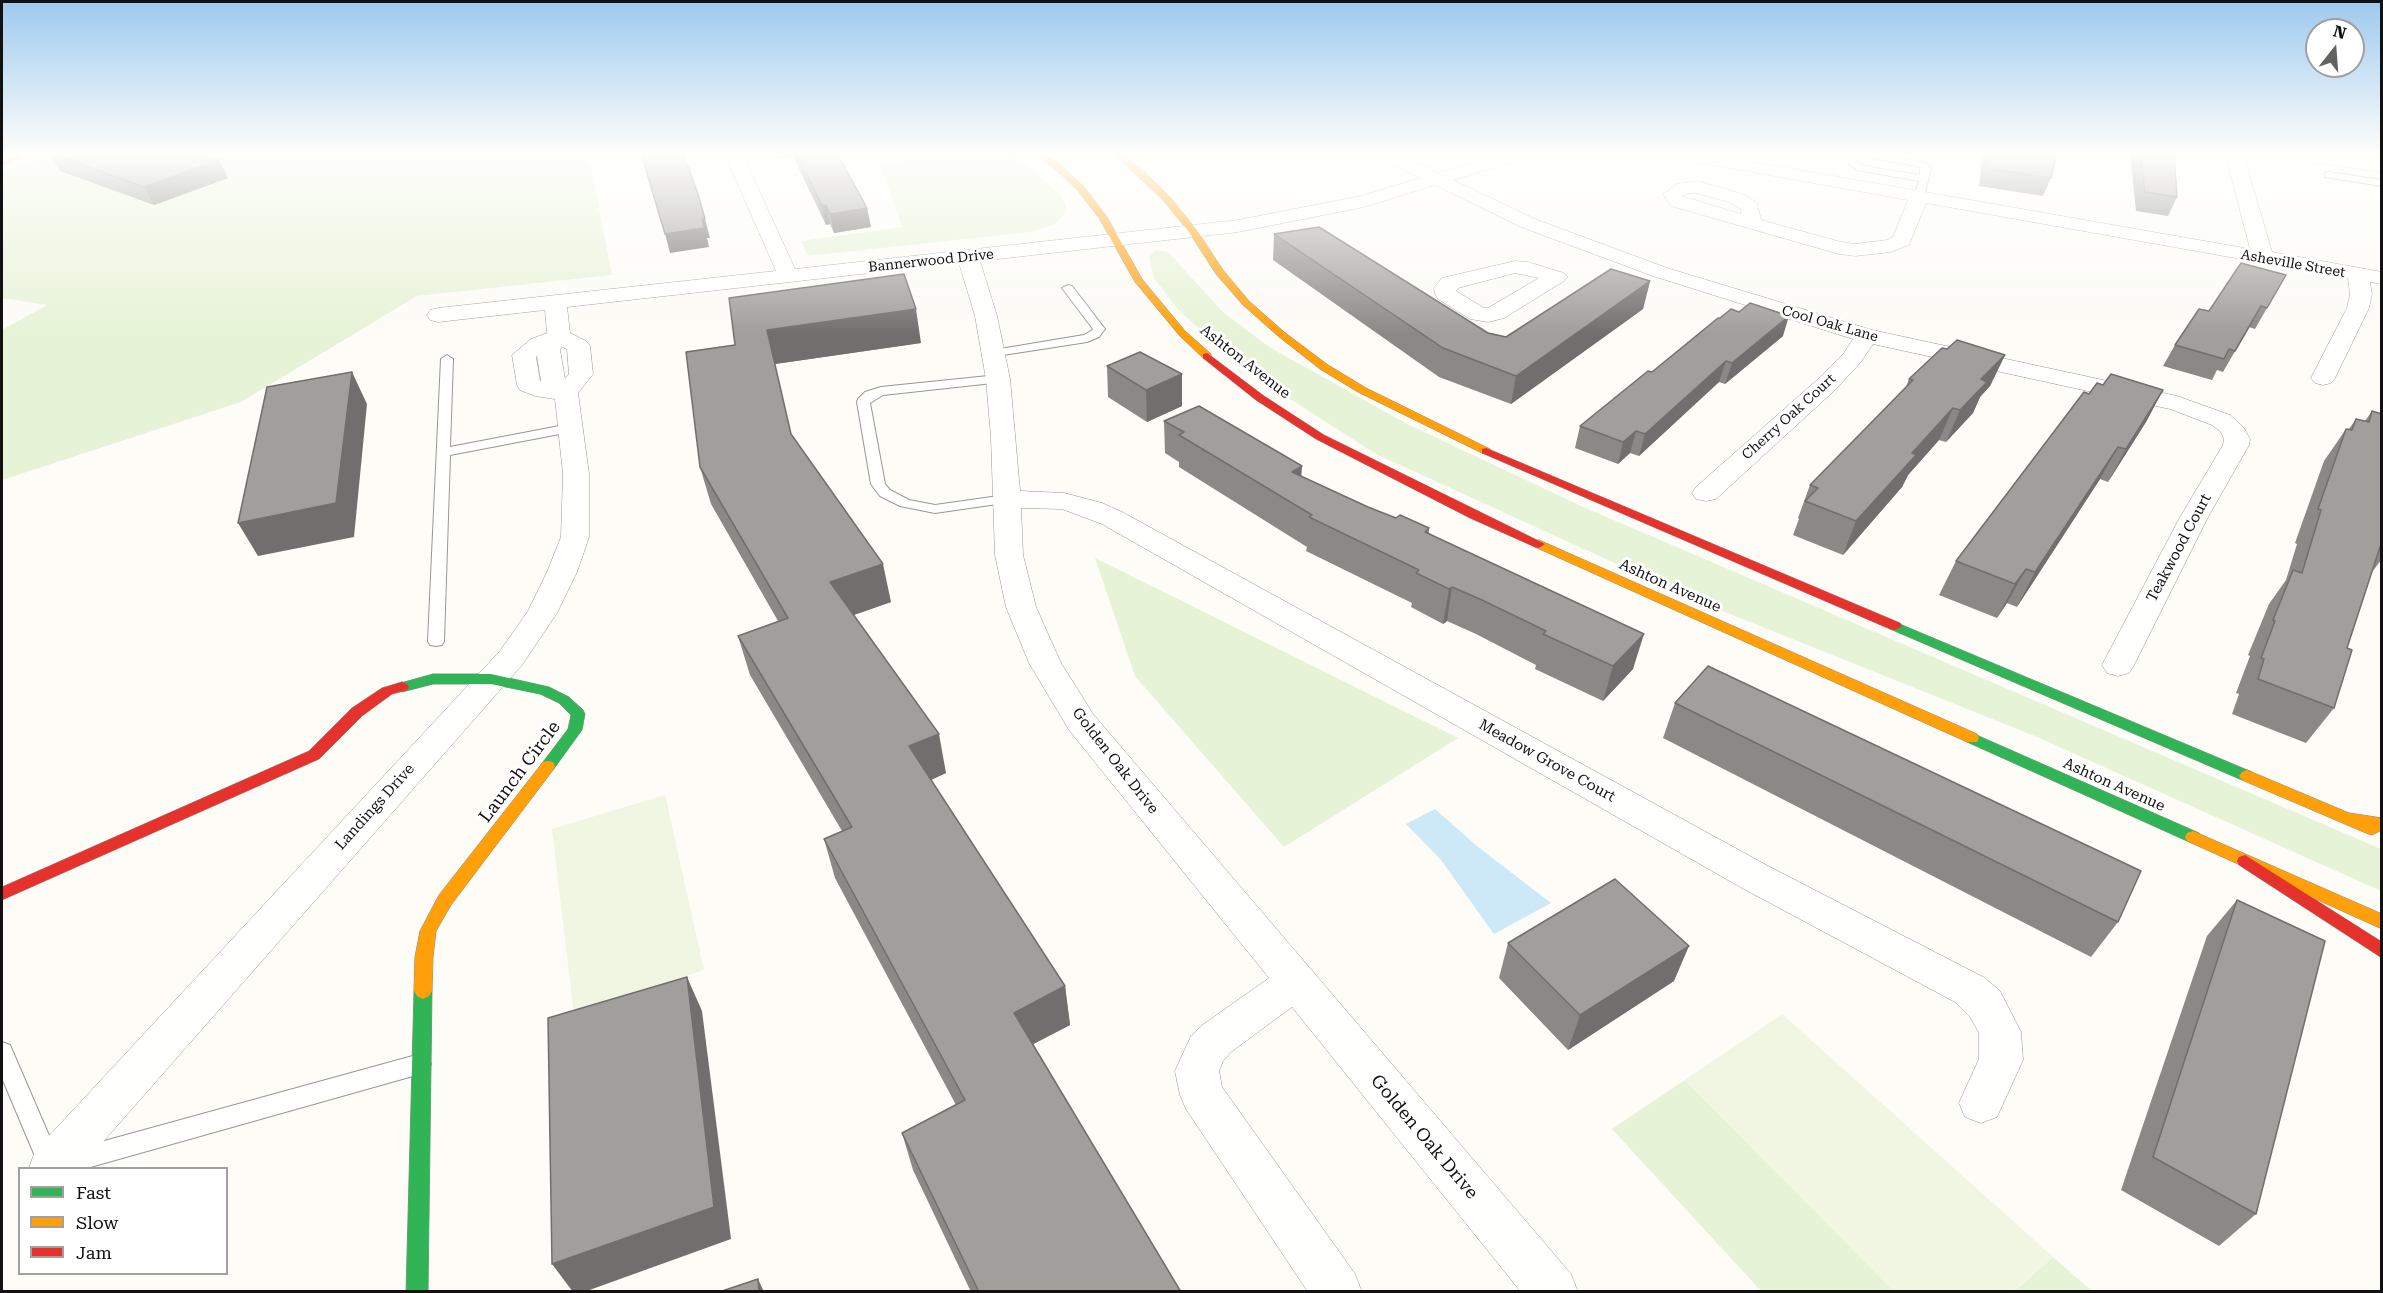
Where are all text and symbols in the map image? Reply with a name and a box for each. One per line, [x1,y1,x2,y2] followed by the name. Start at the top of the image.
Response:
[2305,18,2365,78] north arrow
[2331,21,2348,43] text: N
[867,246,995,276] street label: Bannerwood Drive
[2239,247,2347,281] street label: Asheville Street
[1780,302,1880,346] street label: Cool Oak Lane
[1196,321,1294,403] street label: Ashton Avenue
[1739,371,1839,463] street label: Cherry Oak Court
[2143,491,2215,605] street label: Teakwood Court
[1616,556,1724,616] street label: Ashton Avenue
[1068,704,1162,818] street label: Golden Oak Drive
[1476,716,1618,806] street label: Meadow Grove Court
[475,717,565,827] street label: Launch Circle
[2060,755,2168,815] street label: Ashton Avenue
[332,760,418,854] street label: Landings Drive
[1366,1070,1482,1204] street label: Golden Oak Drive
[18,1167,228,1275] legend
[76,1182,111,1203] text: Fast
[76,1212,118,1233] text: Slow
[76,1242,112,1263] text: Jam

